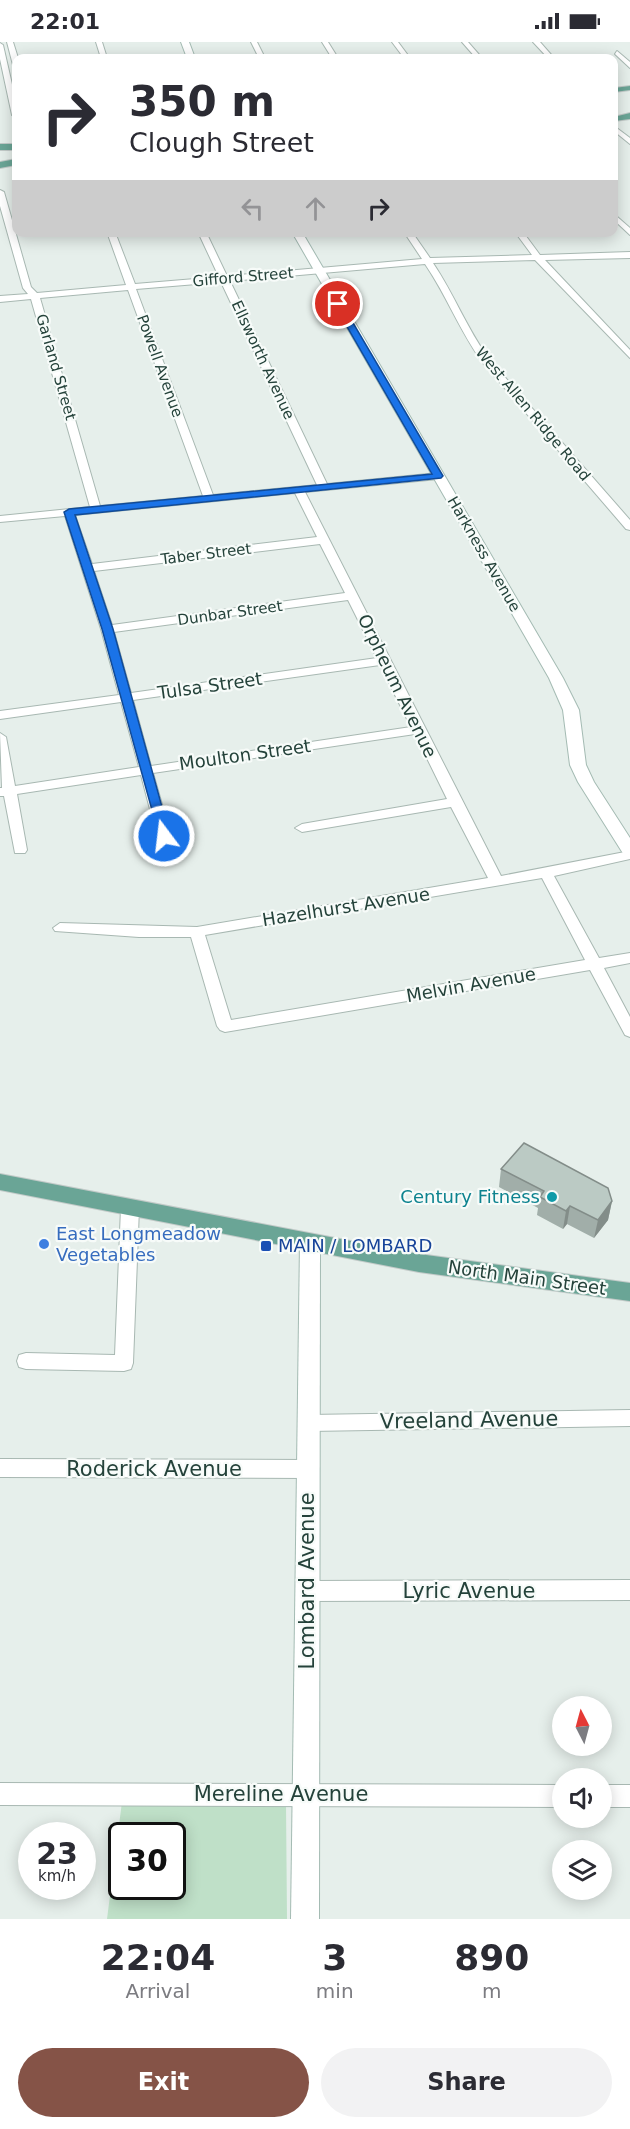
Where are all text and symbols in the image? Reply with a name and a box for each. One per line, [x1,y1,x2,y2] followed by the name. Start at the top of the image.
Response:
[30,9,100,34] text: 22:01
[129,77,275,126] text: 350 m
[30,78,108,156] icon: right
[129,127,314,158] text: Clough Street
[236,192,269,225] icon: left
[299,192,332,225] icon: ahead
[362,192,395,225] icon: right
[192,264,294,290] street label: Gifford Street
[312,278,363,329] pin
[321,287,354,320] icon: arrive
[228,298,298,422] street label: Ellsworth Avenue
[32,312,80,422] street label: Garland Street
[133,312,187,420] street label: Powell Avenue
[472,343,594,485] street label: West Allen Ridge Road
[444,493,524,615] street label: Harkness Avenue
[159,539,252,569] street label: Taber Street
[176,597,284,629] street label: Dunbar Street
[354,611,441,761] street label: Orpheum Avenue
[155,668,264,703] street label: Tulsa Street
[178,735,312,774] street label: Moulton Street
[132,804,196,868] position arrow
[261,883,431,930] street label: Hazelhurst Avenue
[404,963,537,1006] street label: Melvin Avenue
[400,1186,540,1207] place label: Century Fitness
[545,1190,559,1204] marker: Century Fitness
[56,1223,221,1265] place label: East Longmeadow Vegetables
[278,1235,432,1256] place label: MAIN / LOMBARD
[37,1237,51,1251] marker: East Longmeadow Vegetables
[259,1239,273,1253] marker: MAIN / LOMBARD
[447,1256,607,1299] street label: North Main Street
[380,1406,558,1434] street label: Vreeland Avenue
[66,1457,242,1481] street label: Roderick Avenue
[295,1492,319,1670] street label: Lombard Avenue
[403,1579,535,1603] street label: Lyric Avenue
[552,1696,612,1756] north arrow
[552,1696,612,1900] map controls
[552,1768,612,1828] button: sound
[194,1782,368,1806] street label: Mereline Avenue
[108,1822,186,1900] speed limit sign: 30
[36,1836,78,1871] text: 23
[552,1840,612,1900] button: layers
[38,1867,76,1885] text: km/h
[101,1937,215,1978] text: 22:04
[322,1937,347,1978] text: 3
[454,1937,529,1978] text: 890
[125,1979,190,2003] text: Arrival
[316,1979,354,2003] text: min
[482,1979,502,2003] text: m
[18,2048,309,2117] button: Exit
[321,2048,612,2117] button: Share

